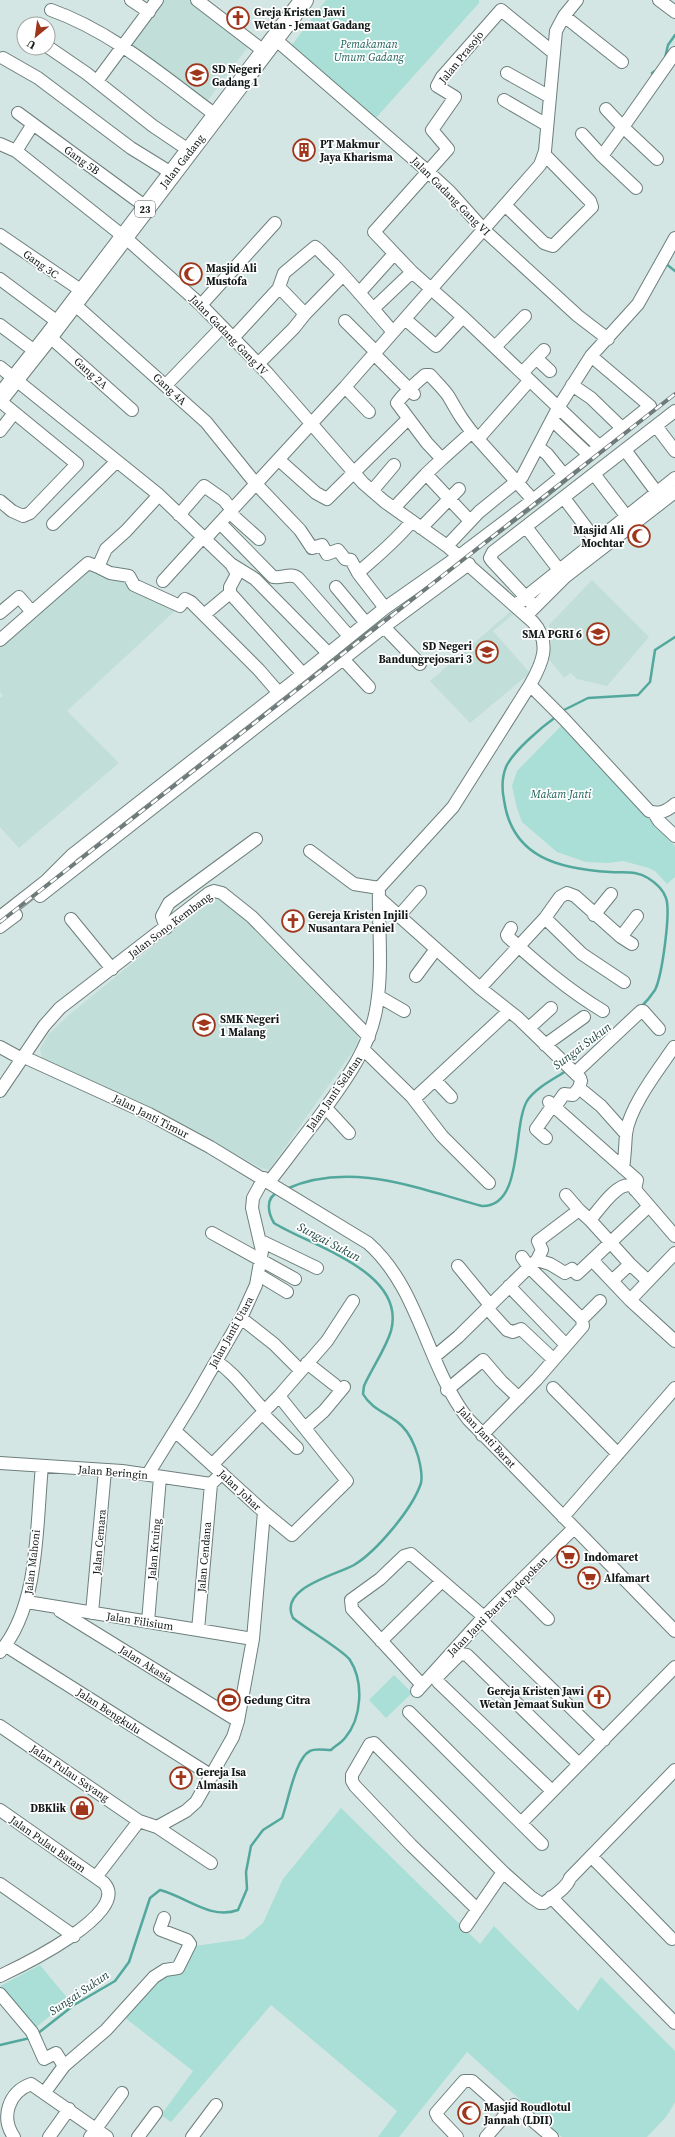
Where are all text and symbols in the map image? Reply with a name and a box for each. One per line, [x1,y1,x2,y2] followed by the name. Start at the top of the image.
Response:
[225,5,251,31] church icon: Greja Kristen Jawi Wetan - Jemaat Gadang
[254,5,370,33] place label: Greja Kristen Jawi Wetan - Jemaat Gadang
[16,16,56,56] north arrow
[435,28,487,88] street label: Jalan Prasojo
[24,36,39,53] text: U
[334,37,405,65] park label: Pemakaman Umum Gadang
[184,62,210,88] school or university icon: SD Negeri Gadang 1
[212,62,262,90] place label: SD Negeri Gadang 1
[156,131,208,192] street label: Jalan Gadang
[291,137,317,163] building icon: PT Makmur Jaya Kharisma
[319,137,393,165] place label: PT Makmur Jaya Kharisma
[61,142,103,178] street label: Gang 5B
[407,153,494,239] street label: Jalan Gadang Gang VI
[135,201,155,217] road number: 23
[20,247,62,282] street label: Gang 3C
[178,261,204,287] mosque icon: Masjid Ali Mustofa
[206,261,257,289] place label: Masjid Ali Mustofa
[186,291,271,379] street label: Jalan Gadang Gang IV
[70,354,111,393] street label: Gang 2A
[150,370,190,409] street label: Gang 4A
[573,523,625,551] place label: Masjid Ali Mochtar
[626,523,652,549] mosque icon: Masjid Ali Mochtar
[585,621,611,647] school or university icon: SMA PGRI 6
[522,627,582,642] place label: SMA PGRI 6
[378,639,473,667] place label: SD Negeri Bandungrejosari 3
[474,639,500,665] school or university icon: SD Negeri Bandungrejosari 3
[530,787,592,802] park label: Makam Janti
[125,889,215,962] street label: Jalan Sono Kembang
[280,908,306,934] church icon: Gereja Kristen Injili Nusantara Peniel
[308,908,409,936] place label: Gereja Kristen Injili Nusantara Peniel
[191,1012,217,1038] school or university icon: SMK Negeri 1 Malang
[220,1012,280,1040] place label: SMK Negeri 1 Malang
[550,1019,615,1073] water label: Sungai Sukun
[302,1052,366,1135] street label: Jalan Janti Selatan
[109,1090,192,1142] street label: Jalan Janti Timur
[295,1219,364,1265] water label: Sungai Sukun
[205,1293,258,1372] street label: Jalan Janti Utara
[454,1403,519,1472] street label: Jalan Janti Barat
[76,1462,149,1483] street label: Jalan Beringin
[214,1466,265,1515] street label: Jalan Johar
[89,1508,110,1576] street label: Jalan Cemara
[144,1518,165,1581] street label: Jalan Kruing
[194,1521,215,1594] street label: Jalan Cendana
[21,1529,44,1596] street label: Jalan Mahoni
[555,1544,581,1570] supermarket icon: Indomaret
[584,1550,639,1565] place label: Indomaret
[443,1553,551,1660] street label: Jalan Janti Barat Padepokan
[576,1565,602,1591] supermarket icon: Alfamart
[604,1571,651,1586] place label: Alfamart
[104,1609,175,1634] street label: Jalan Filisium
[115,1642,175,1687] street label: Jalan Akasia
[73,1684,144,1738] street label: Jalan Bengkulu
[479,1684,585,1712] place label: Gereja Kristen Jawi Wetan Jemaat Sukun
[586,1684,612,1710] church icon: Gereja Kristen Jawi Wetan Jemaat Sukun
[216,1687,242,1713] sports icon: Gedung Citra
[244,1693,311,1708] place label: Gedung Citra
[26,1741,112,1806] street label: Jalan Pulau Sayang
[168,1765,194,1791] church icon: Gereja Isa Almasih
[196,1765,246,1793] place label: Gereja Isa Almasih
[69,1795,95,1821] shop icon: DBKlik
[30,1801,66,1816] place label: DBKlik
[6,1812,89,1876] street label: Jalan Pulau Batam
[46,1967,112,2019] water label: Sungai Sukun
[456,2100,482,2126] mosque icon: Masjid Roudlotul Jannah (LDII)
[483,2100,571,2128] place label: Masjid Roudlotul Jannah (LDII)

